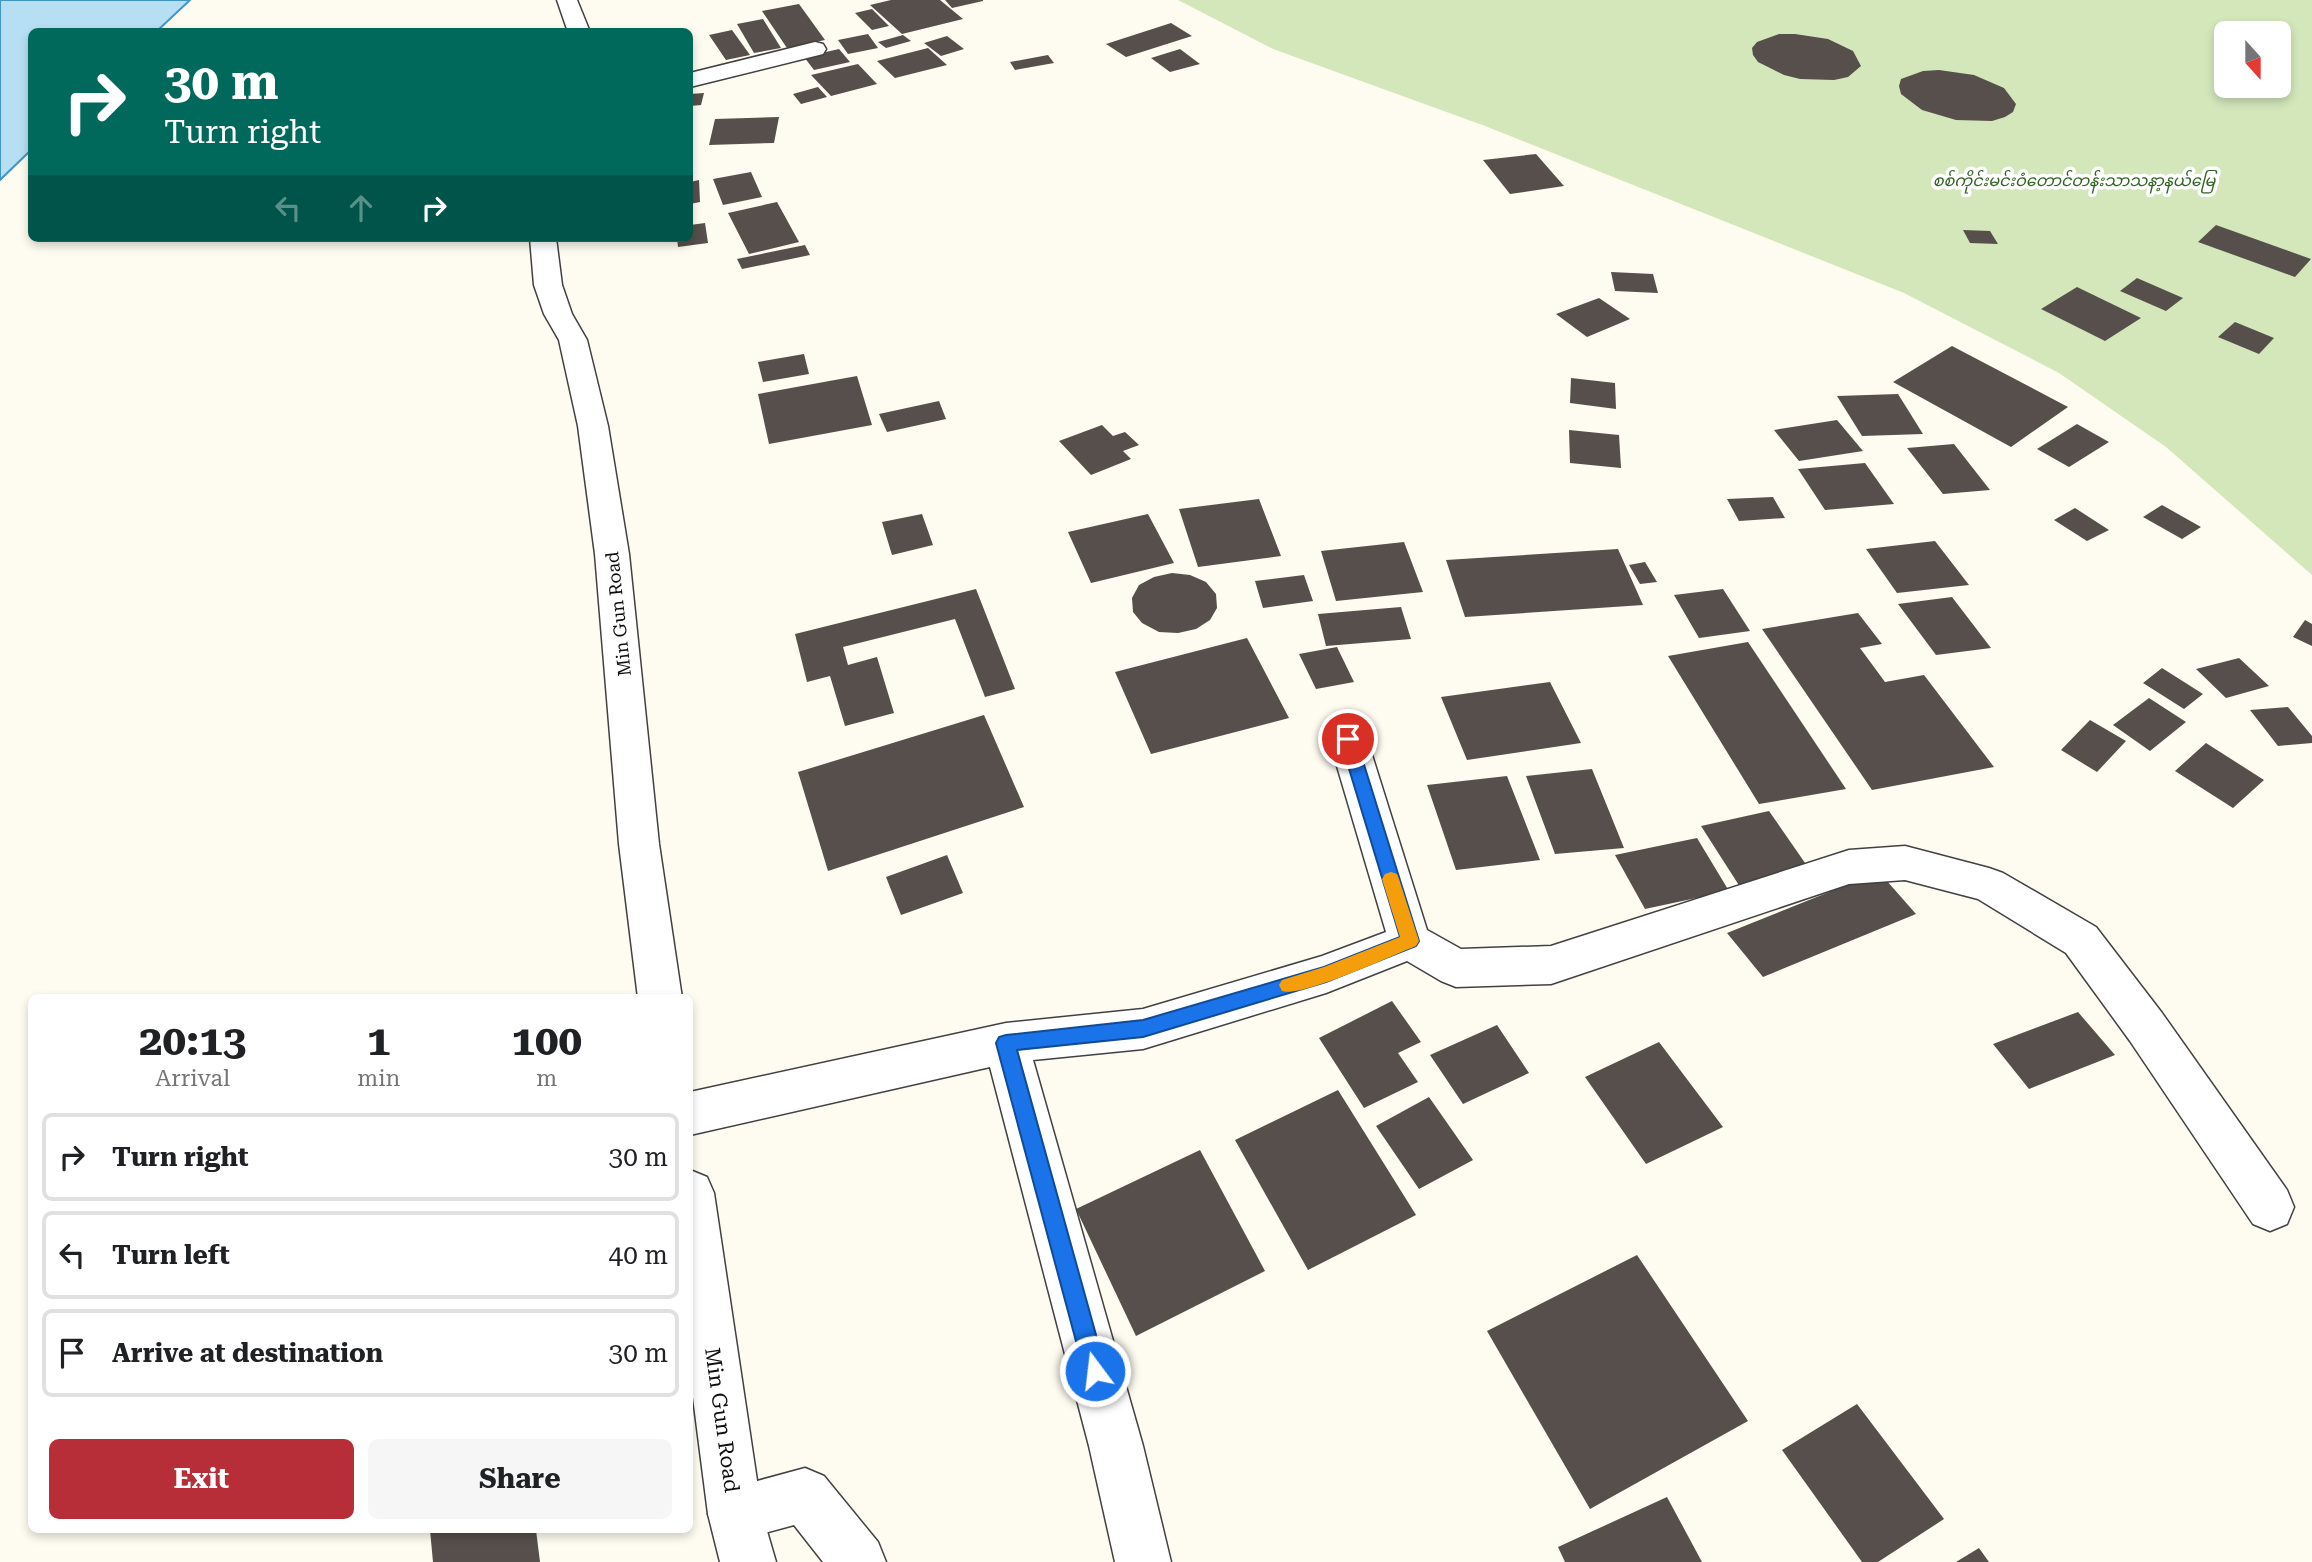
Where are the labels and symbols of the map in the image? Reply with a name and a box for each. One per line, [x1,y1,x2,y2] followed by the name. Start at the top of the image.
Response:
[2214,21,2291,98] north arrow
[1933,169,2218,194] park label: စစ်ကိုင်းမင်းဝံတောင်တန်းသာသနာ့နယ်မြေ
[601,550,635,677] street label: Min Gun Road
[1318,709,1378,769] pin
[1058,1334,1132,1408] position arrow
[700,1346,744,1494] street label: Min Gun Road

